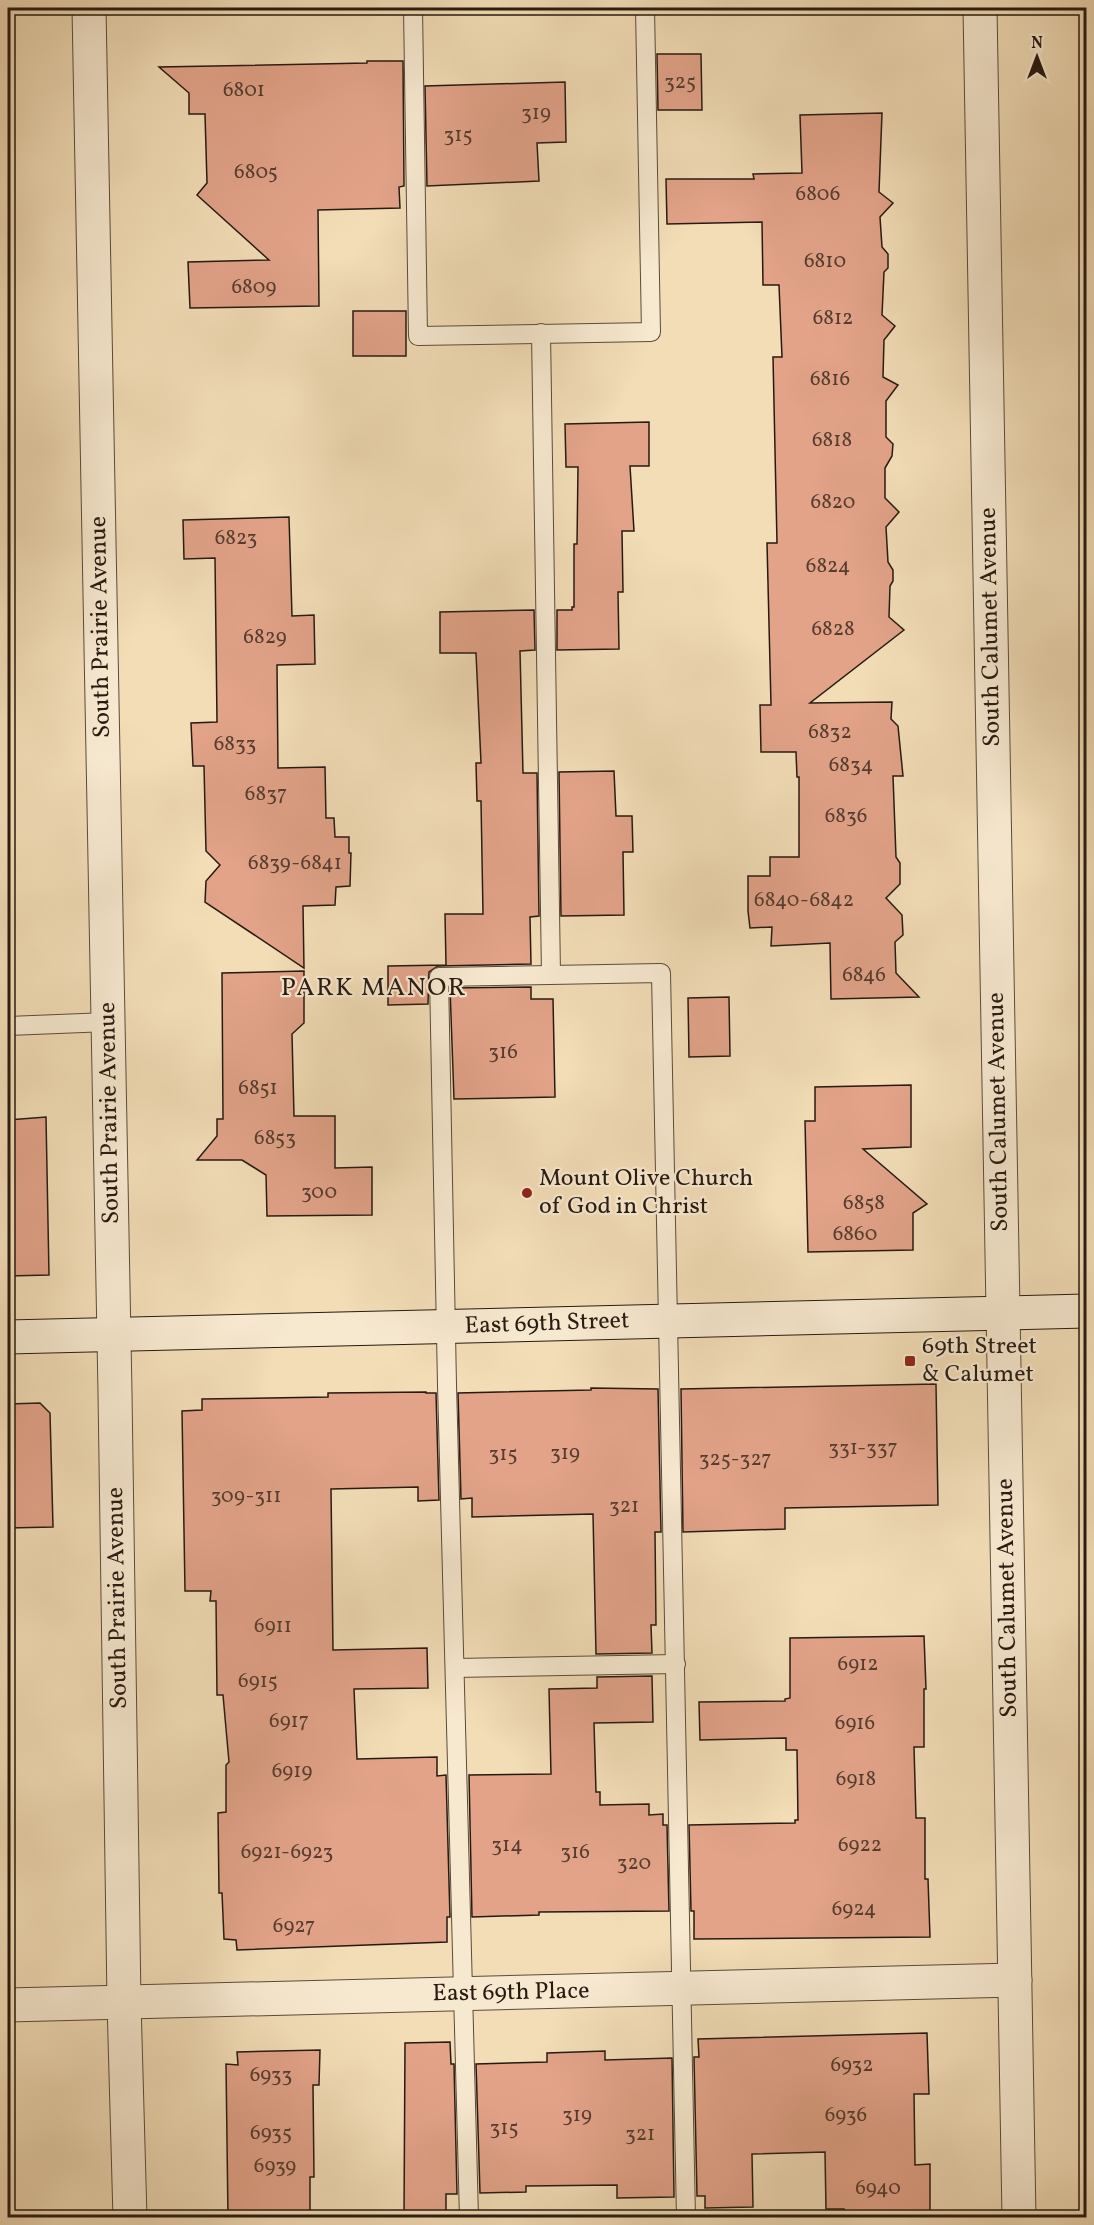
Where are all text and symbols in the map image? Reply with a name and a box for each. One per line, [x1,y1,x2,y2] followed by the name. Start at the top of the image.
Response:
[1007,27,1067,87] north arrow
[1031,33,1043,55] text: N
[664,68,696,97] house number: 325
[223,76,265,105] house number: 6801
[521,99,551,128] house number: 319
[443,121,473,150] house number: 315
[234,158,278,187] house number: 6805
[796,180,840,209] house number: 6806
[804,247,846,276] house number: 6810
[231,273,277,302] house number: 6809
[813,304,853,333] house number: 6812
[810,365,850,394] house number: 6816
[812,426,852,455] house number: 6818
[811,488,855,517] house number: 6820
[972,507,1010,747] street label: South Calumet Avenue
[82,516,120,738] street label: South Prairie Avenue
[215,524,257,553] house number: 6823
[806,552,850,581] house number: 6824
[811,615,855,644] house number: 6828
[243,623,287,652] house number: 6829
[808,718,852,747] house number: 6832
[214,730,256,759] house number: 6833
[829,751,873,780] house number: 6834
[245,780,287,809] house number: 6837
[825,802,867,831] house number: 6836
[248,849,342,878] house number: 6839-6841
[754,886,854,915] house number: 6840-6842
[842,961,886,990] house number: 6846
[281,970,467,1006] district label: PARK MANOR
[980,992,1018,1232] street label: South Calumet Avenue
[91,1002,129,1224] street label: South Prairie Avenue
[488,1038,518,1067] house number: 316
[238,1074,278,1103] house number: 6851
[254,1124,296,1153] house number: 6853
[539,1162,753,1224] place label: Mount Olive Church of God in Christ
[301,1178,337,1207] house number: 300
[520,1186,534,1200] marker: Mount Olive Church of God in Christ
[843,1189,885,1218] house number: 6858
[833,1220,877,1249] house number: 6860
[464,1304,630,1344] street label: East 69th Street
[922,1330,1037,1392] place label: 69th Street & Calumet
[903,1354,917,1368] marker: 69th Street & Calumet
[828,1434,898,1463] house number: 331-337
[550,1439,580,1468] house number: 319
[488,1440,518,1469] house number: 315
[699,1445,771,1474] house number: 325-327
[989,1478,1027,1718] street label: South Calumet Avenue
[211,1482,281,1511] house number: 309-311
[99,1487,137,1709] street label: South Prairie Avenue
[609,1492,639,1521] house number: 321
[254,1612,292,1641] house number: 6911
[838,1650,878,1679] house number: 6912
[238,1667,278,1696] house number: 6915
[269,1707,309,1736] house number: 6917
[835,1709,875,1738] house number: 6916
[272,1757,312,1786] house number: 6919
[836,1765,876,1794] house number: 6918
[491,1831,523,1860] house number: 314
[838,1831,882,1860] house number: 6922
[241,1838,333,1867] house number: 6921-6923
[560,1838,590,1867] house number: 316
[617,1849,651,1878] house number: 320
[832,1895,876,1924] house number: 6924
[273,1912,315,1941] house number: 6927
[432,1975,590,2011] street label: East 69th Place
[830,2051,874,2080] house number: 6932
[250,2061,292,2090] house number: 6933
[562,2101,592,2130] house number: 319
[825,2101,867,2130] house number: 6936
[489,2114,519,2143] house number: 315
[250,2119,292,2148] house number: 6935
[625,2120,655,2149] house number: 321
[254,2152,296,2181] house number: 6939
[855,2174,901,2203] house number: 6940

